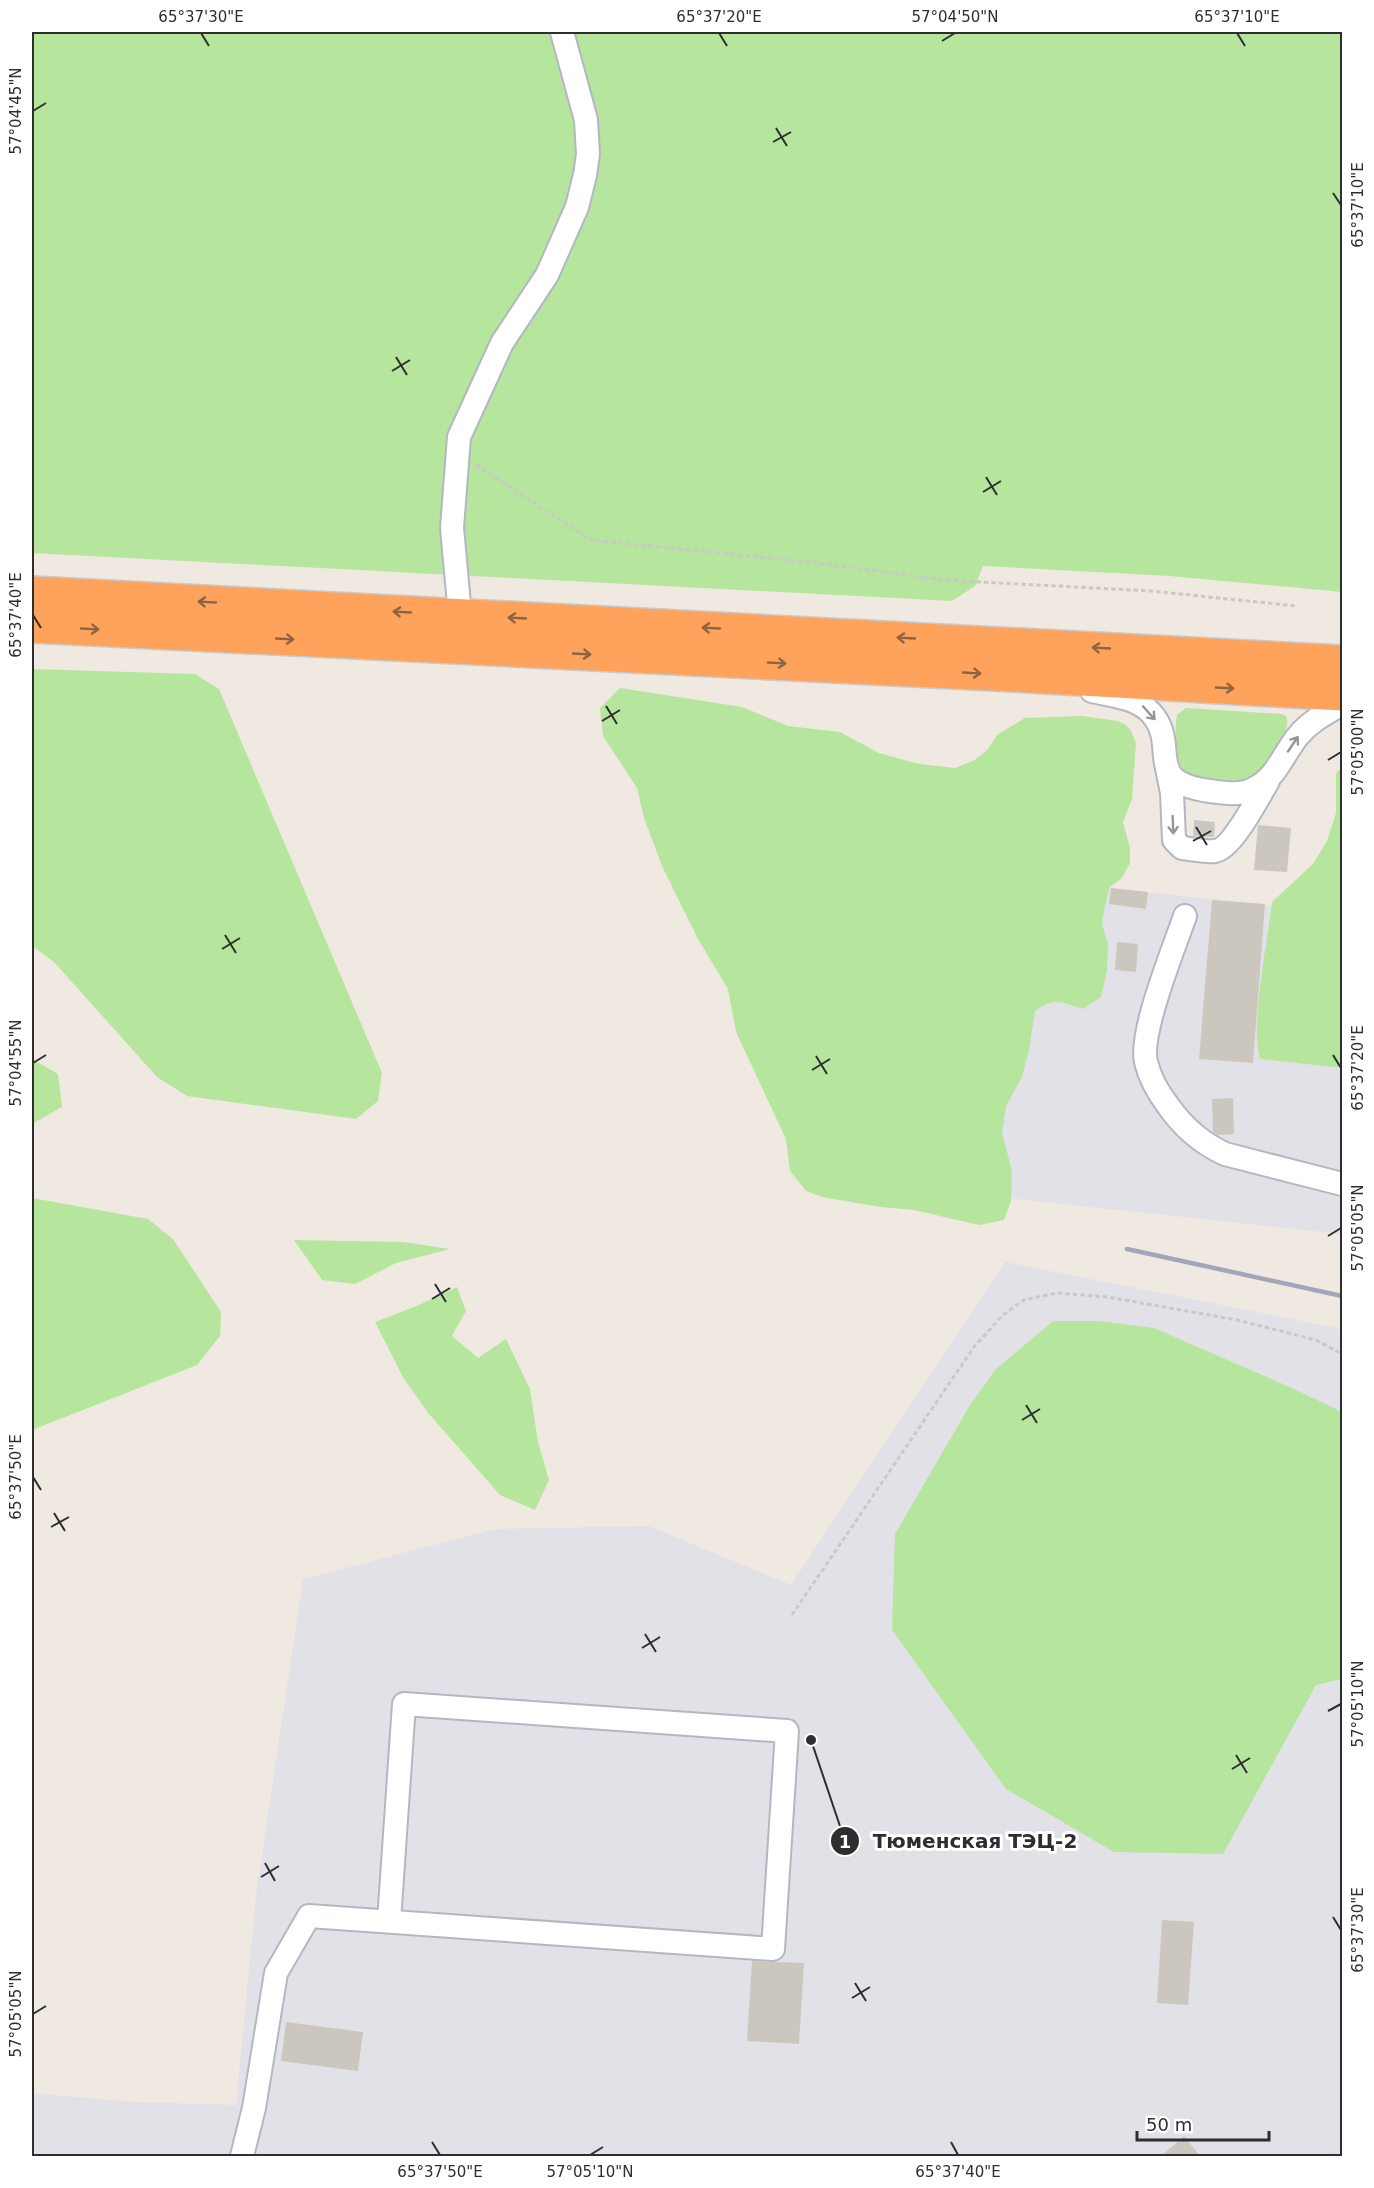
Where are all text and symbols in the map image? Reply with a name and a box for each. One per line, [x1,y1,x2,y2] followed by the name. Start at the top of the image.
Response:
[158,8,244,26] text: 65°37'30"E
[676,8,762,26] text: 65°37'20"E
[911,8,999,26] text: 57°04'50"N
[1194,8,1280,26] text: 65°37'10"E
[7,67,25,155] text: 57°04'45"N
[1349,162,1367,248] text: 65°37'10"E
[7,572,25,658] text: 65°37'40"E
[197,597,217,608] one-way arrow
[392,607,412,618] one-way arrow
[507,613,527,624] one-way arrow
[79,623,99,634] one-way arrow
[702,623,722,634] one-way arrow
[897,633,917,644] one-way arrow
[274,634,294,645] one-way arrow
[1091,643,1111,654] one-way arrow
[572,649,592,660] one-way arrow
[767,658,786,669] one-way arrow
[961,667,981,678] one-way arrow
[1214,682,1234,693] one-way arrow
[1142,706,1156,721] one-way arrow
[1349,708,1367,796] text: 57°05'00"N
[1287,736,1299,752] one-way arrow
[1168,814,1179,834] one-way arrow
[7,1019,25,1107] text: 57°04'55"N
[1349,1025,1367,1111] text: 65°37'20"E
[1349,1184,1367,1272] text: 57°05'05"N
[7,1434,25,1520] text: 65°37'50"E
[1349,1660,1367,1748] text: 57°05'10"N
[830,1822,1089,1860] callout: Тюменская ТЭЦ-2
[873,1829,1077,1853] text: Тюменская ТЭЦ-2
[839,1831,851,1852] text: 1
[1349,1887,1367,1973] text: 65°37'30"E
[7,1970,25,2058] text: 57°05'05"N
[1137,2104,1269,2142] scale bar
[1146,2114,1192,2135] text: 50 m
[397,2163,483,2181] text: 65°37'50"E
[546,2163,634,2181] text: 57°05'10"N
[915,2163,1001,2181] text: 65°37'40"E

